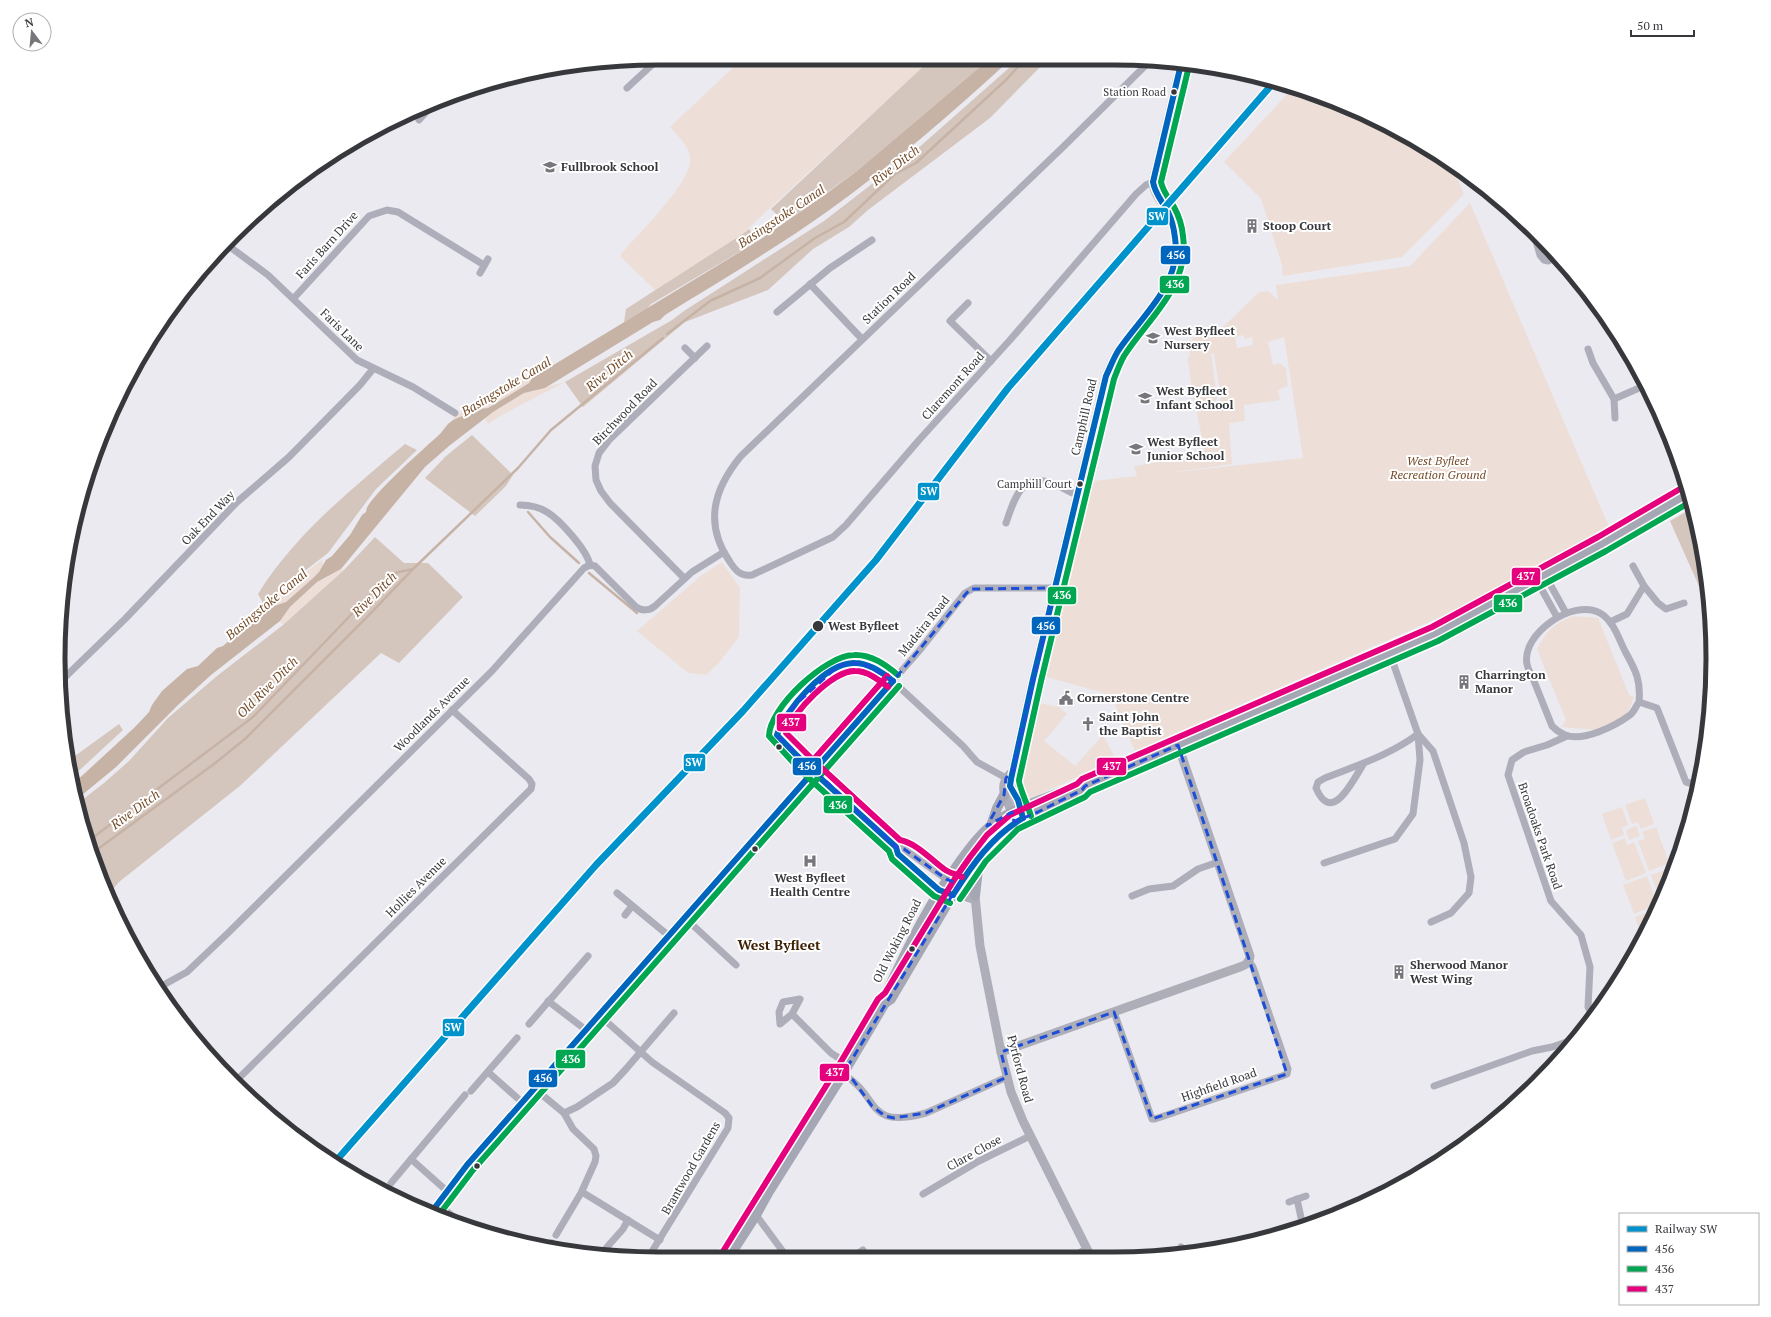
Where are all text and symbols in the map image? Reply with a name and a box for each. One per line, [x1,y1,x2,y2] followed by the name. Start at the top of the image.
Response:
[12,12,52,52] north arrow
[1631,12,1694,38] scale bar
[23,14,36,30] text: N
[1637,18,1664,33] text: 50 m
[1103,85,1166,99] place label: Station Road
[1169,87,1179,97] marker: Station Road
[866,141,923,190] water label: Rive Ditch
[542,159,558,175] school or university icon: Fullbrook School
[561,159,658,174] place label: Fullbrook School
[733,180,829,252] water label: Basingstoke Canal
[1146,207,1169,226] line badge: SW
[292,208,361,282] street label: Faris Barn Drive
[1148,209,1166,223] text: SW
[1244,218,1260,234] building icon: Stoop Court
[1263,218,1332,233] place label: Stoop Court
[1160,245,1191,265] line badge: 456
[1167,248,1185,262] text: 456
[859,268,919,327] street label: Station Road
[1159,275,1190,294] line badge: 436
[1166,277,1184,291] text: 436
[317,305,367,354] street label: Faris Lane
[1164,323,1235,352] place label: West Byfleet Nursery
[1145,330,1161,346] school or university icon: West Byfleet Nursery
[581,345,636,396] water label: Rive Ditch
[918,348,987,423] street label: Claremont Road
[457,352,555,420] water label: Basingstoke Canal
[589,375,660,448] street label: Birchwood Road
[1067,377,1100,457] street label: Camphill Road
[1156,383,1233,412] place label: West Byfleet Infant School
[1137,390,1153,406] school or university icon: West Byfleet Infant School
[1147,434,1225,463] place label: West Byfleet Junior School
[1128,441,1144,457] school or university icon: West Byfleet Junior School
[1389,453,1487,482] park label: West Byfleet Recreation Ground
[997,477,1072,491] place label: Camphill Court
[1075,479,1085,489] marker: Camphill Court
[917,482,940,501] line badge: SW
[920,484,938,498] text: SW
[178,486,238,548] street label: Oak End Way
[220,564,311,644] water label: Basingstoke Canal
[1511,567,1541,586] line badge: 437
[347,568,400,621] water label: Rive Ditch
[1517,569,1535,583] text: 437
[1047,586,1077,605] line badge: 436
[1053,588,1071,602] text: 436
[895,592,953,659] street label: Madeira Road
[1493,594,1523,613] line badge: 436
[1499,596,1517,610] text: 436
[1031,616,1061,635] line badge: 456
[828,618,899,633] place label: West Byfleet
[811,619,825,633] marker: West Byfleet
[1037,619,1055,633] text: 456
[232,652,302,722] water label: Old Rive Ditch
[1475,667,1546,696] place label: Charrington Manor
[391,673,473,755] street label: Woodlands Avenue
[1456,674,1472,690] building icon: Charrington Manor
[1058,690,1074,706] public building icon: Cornerstone Centre
[1077,690,1190,705] place label: Cornerstone Centre
[1099,709,1162,738] place label: Saint John the Baptist
[776,713,807,732] line badge: 437
[782,715,800,729] text: 437
[1080,716,1096,732] church icon: Saint John the Baptist
[774,742,784,752] unlabelled marker
[683,753,706,772] line badge: SW
[685,755,703,769] text: SW
[792,757,822,776] line badge: 456
[1096,757,1127,776] line badge: 437
[798,759,816,773] text: 456
[1103,759,1121,773] text: 437
[1515,780,1566,892] street label: Broadoaks Park Road
[106,785,163,833] water label: Rive Ditch
[823,795,853,814] line badge: 436
[829,798,847,812] text: 436
[750,844,760,854] unlabelled marker
[382,853,449,920] street label: Hollies Avenue
[802,853,818,869] hospital icon: West Byfleet Health Centre
[770,870,851,899] place label: West Byfleet Health Centre
[869,896,924,985] street label: Old Woking Road
[737,935,821,954] district label: West Byfleet
[907,944,917,954] unlabelled marker
[1410,957,1509,986] place label: Sherwood Manor West Wing
[1391,964,1407,980] building icon: Sherwood Manor West Wing
[442,1018,465,1037] line badge: SW
[444,1020,462,1034] text: SW
[1004,1033,1037,1105] street label: Pyrford Road
[555,1049,586,1069] line badge: 436
[562,1052,580,1066] text: 436
[819,1063,850,1082] line badge: 437
[1179,1064,1259,1104] street label: Highfield Road
[826,1065,844,1079] text: 437
[528,1069,558,1088] line badge: 456
[534,1071,552,1085] text: 456
[658,1119,723,1217] street label: Brantwood Gardens
[944,1131,1004,1174] street label: Clare Close
[472,1161,482,1171] unlabelled marker
[1619,1213,1759,1305] legend
[1655,1221,1718,1236] text: Railway SW
[1655,1241,1675,1256] text: 456
[1655,1261,1675,1276] text: 436
[1655,1281,1674,1296] text: 437

